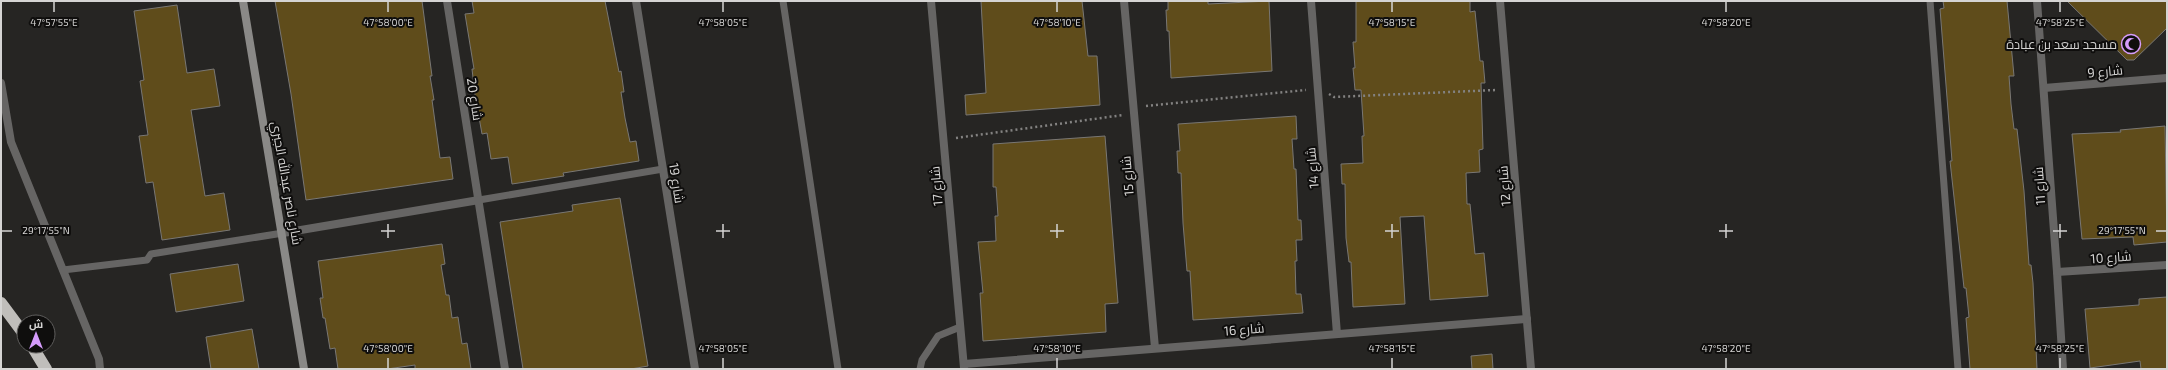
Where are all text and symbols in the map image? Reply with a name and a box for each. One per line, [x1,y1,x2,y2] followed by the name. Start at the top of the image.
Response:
[30,16,78,28] text: 47°57'55"E
[363,16,413,28] text: 47°58'00"E
[699,16,748,28] text: 47°58'05"E
[1033,16,1081,28] text: 47°58'10"E
[1369,16,1416,28] text: 47°58'15"E
[1701,16,1751,28] text: 47°58'20"E
[2036,16,2085,28] text: 47°58'25"E
[2120,33,2142,55] mosque icon: مسجد سعد بن عبادة
[2006,36,2117,52] place label: مسجد سعد بن عبادة
[2087,61,2123,82] street label: شارع 9
[463,76,486,122] street label: شارع 20
[265,120,306,247] street label: شارع ناصر عبدالله الجبري
[1302,147,1323,189] street label: شارع 14
[1117,155,1138,197] street label: شارع 15
[665,162,688,205] street label: شارع 19
[926,165,947,207] street label: شارع 17
[1494,165,1515,207] street label: شارع 12
[2030,166,2049,206] street label: شارع 11
[22,224,70,236] text: 29°17'55"N
[2098,224,2146,236] text: 29°17'55"N
[2090,248,2132,267] street label: شارع 10
[16,314,56,354] north arrow
[29,317,43,331] text: ش
[1223,319,1265,340] street label: شارع 16
[363,342,413,354] text: 47°58'00"E
[699,342,748,354] text: 47°58'05"E
[1033,342,1081,354] text: 47°58'10"E
[1369,342,1416,354] text: 47°58'15"E
[1701,342,1751,354] text: 47°58'20"E
[2036,342,2085,354] text: 47°58'25"E

